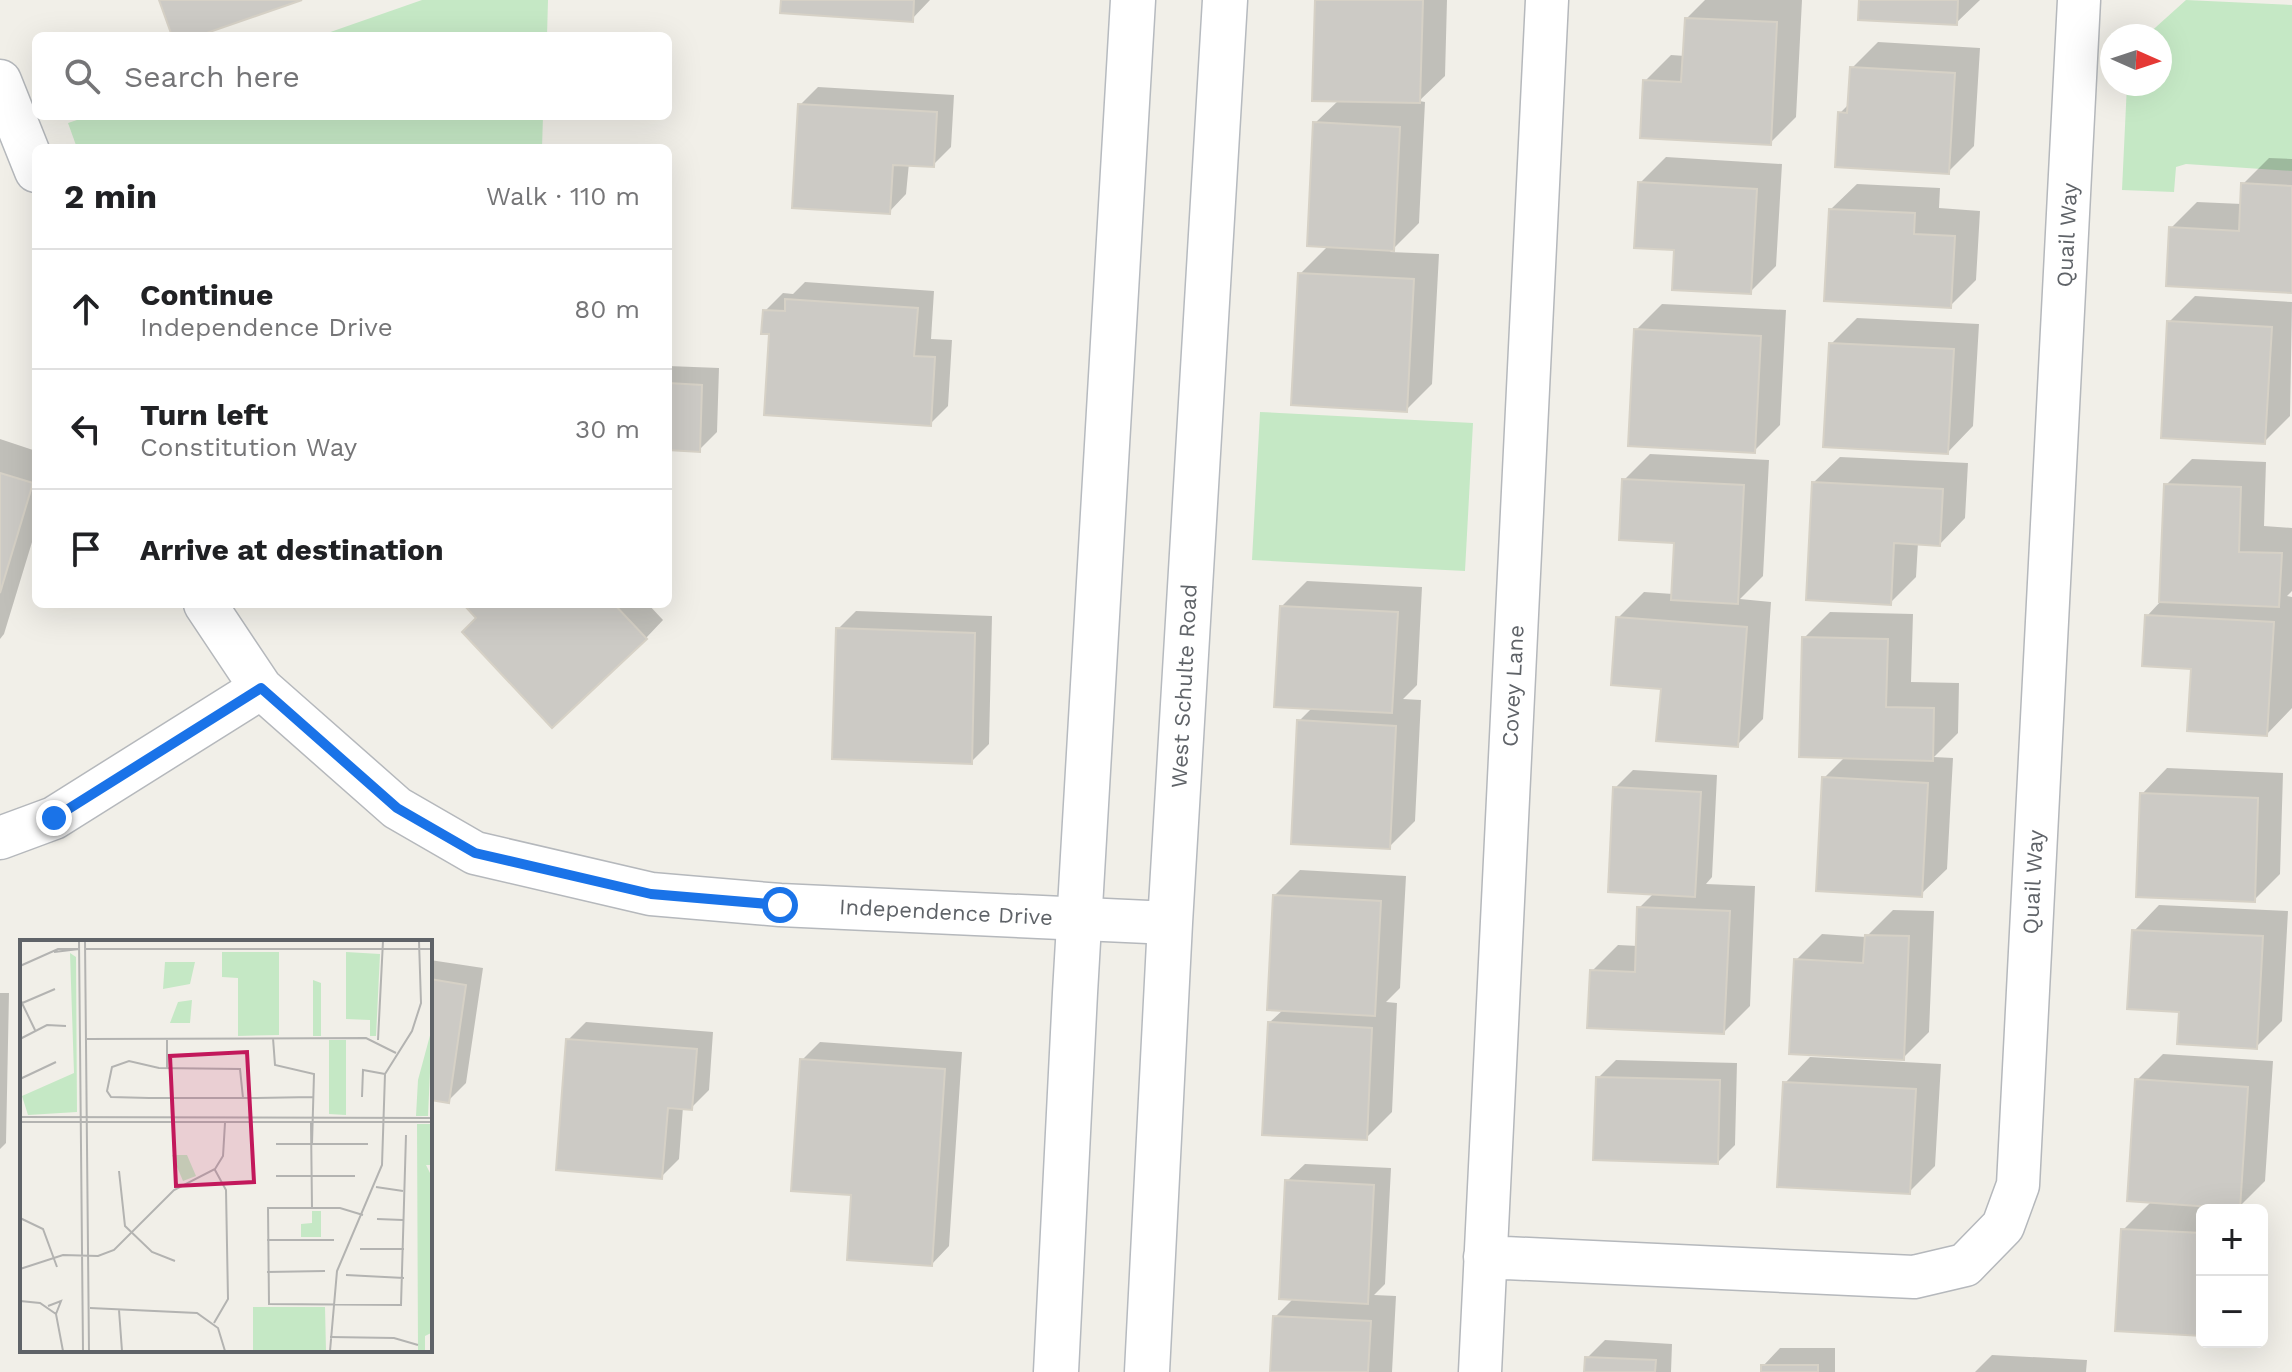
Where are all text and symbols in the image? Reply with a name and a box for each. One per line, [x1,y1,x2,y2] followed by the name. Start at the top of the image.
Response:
[2100,24,2172,96] north arrow
[32,32,672,120] search box
[60,54,104,98] icon: search
[124,59,300,94] text: Search here
[64,176,157,216] text: 2 min
[486,181,640,211] text: Walk · 110 m
[2052,181,2082,288] street label: Quail Way
[140,277,273,312] text: Continue
[64,287,108,331] icon: ahead
[574,294,640,324] text: 80 m
[140,312,393,342] text: Independence Drive
[140,397,268,432] text: Turn left
[64,407,108,451] icon: left
[575,414,640,444] text: 30 m
[140,432,357,462] text: Constitution Way
[64,527,108,571] icon: arrive
[140,532,444,567] text: Arrive at destination
[1166,583,1202,789] street label: West Schulte Road
[1497,624,1529,748] street label: Covey Lane
[36,800,72,836] route end
[2018,828,2048,935] street label: Quail Way
[762,887,798,923] route start
[839,894,1053,930] street label: Independence Drive
[20,940,432,1352] inset map
[2196,1204,2268,1348] map controls
[2196,1204,2268,1276] button: +
[2196,1276,2268,1348] button: −

